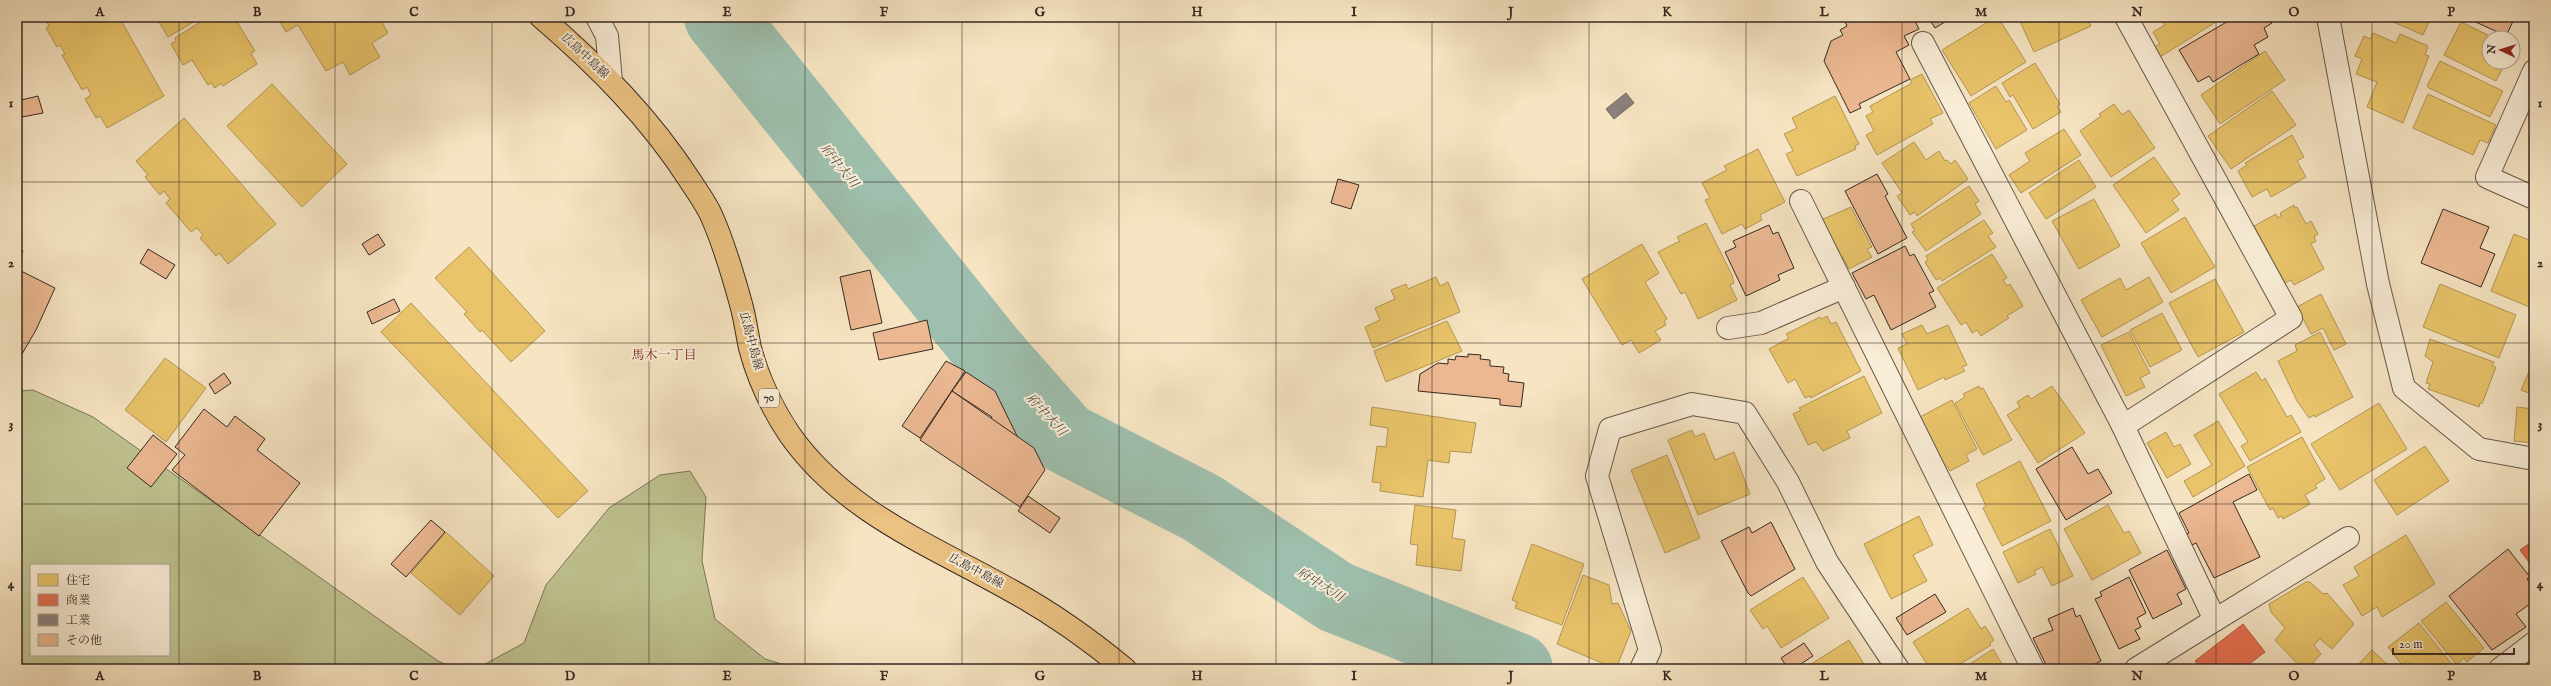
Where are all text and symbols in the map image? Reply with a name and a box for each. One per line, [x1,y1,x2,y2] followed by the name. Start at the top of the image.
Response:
[95,4,106,21] text: A
[253,4,262,21] text: B
[409,4,419,21] text: C
[565,4,576,21] text: D
[722,4,732,21] text: E
[880,4,889,21] text: F
[1035,4,1046,21] text: G
[1191,4,1203,21] text: H
[1351,4,1357,21] text: I
[1506,4,1514,21] text: J
[1662,4,1672,21] text: K
[1818,4,1829,21] text: L
[1975,4,1988,21] text: M
[2130,4,2143,21] text: N
[2289,4,2300,21] text: O
[2447,4,2455,21] text: P
[558,30,612,82] street label: 広島中島線
[2481,30,2521,70] north arrow
[2485,44,2499,56] text: N
[9,95,14,112] text: 1
[2538,95,2543,112] text: 1
[816,140,863,193] water label: 府中大川
[8,255,14,272] text: 2
[2537,255,2543,272] text: 2
[736,310,766,372] street label: 広島中島線
[631,347,697,364] district label: 馬木一丁目
[759,389,779,407] road number: 70
[1022,390,1071,441] water label: 府中大川
[9,416,14,433] text: 3
[2538,416,2543,433] text: 3
[946,550,1006,592] street label: 広島中島線
[30,564,170,656] legend
[1293,564,1348,607] water label: 府中大川
[66,573,90,588] text: 住宅
[8,576,15,593] text: 4
[2537,576,2544,593] text: 4
[66,593,90,608] text: 商業
[66,613,90,628] text: 工業
[2393,630,2514,656] scale bar
[66,633,102,648] text: その他
[2399,637,2422,652] text: 20 m
[95,668,106,685] text: A
[253,668,262,685] text: B
[409,668,419,685] text: C
[565,668,576,685] text: D
[722,668,732,685] text: E
[880,668,889,685] text: F
[1035,668,1046,685] text: G
[1191,668,1203,685] text: H
[1351,668,1357,685] text: I
[1506,668,1514,685] text: J
[1662,668,1672,685] text: K
[1818,668,1829,685] text: L
[1975,668,1988,685] text: M
[2130,668,2143,685] text: N
[2289,668,2300,685] text: O
[2447,668,2455,685] text: P

